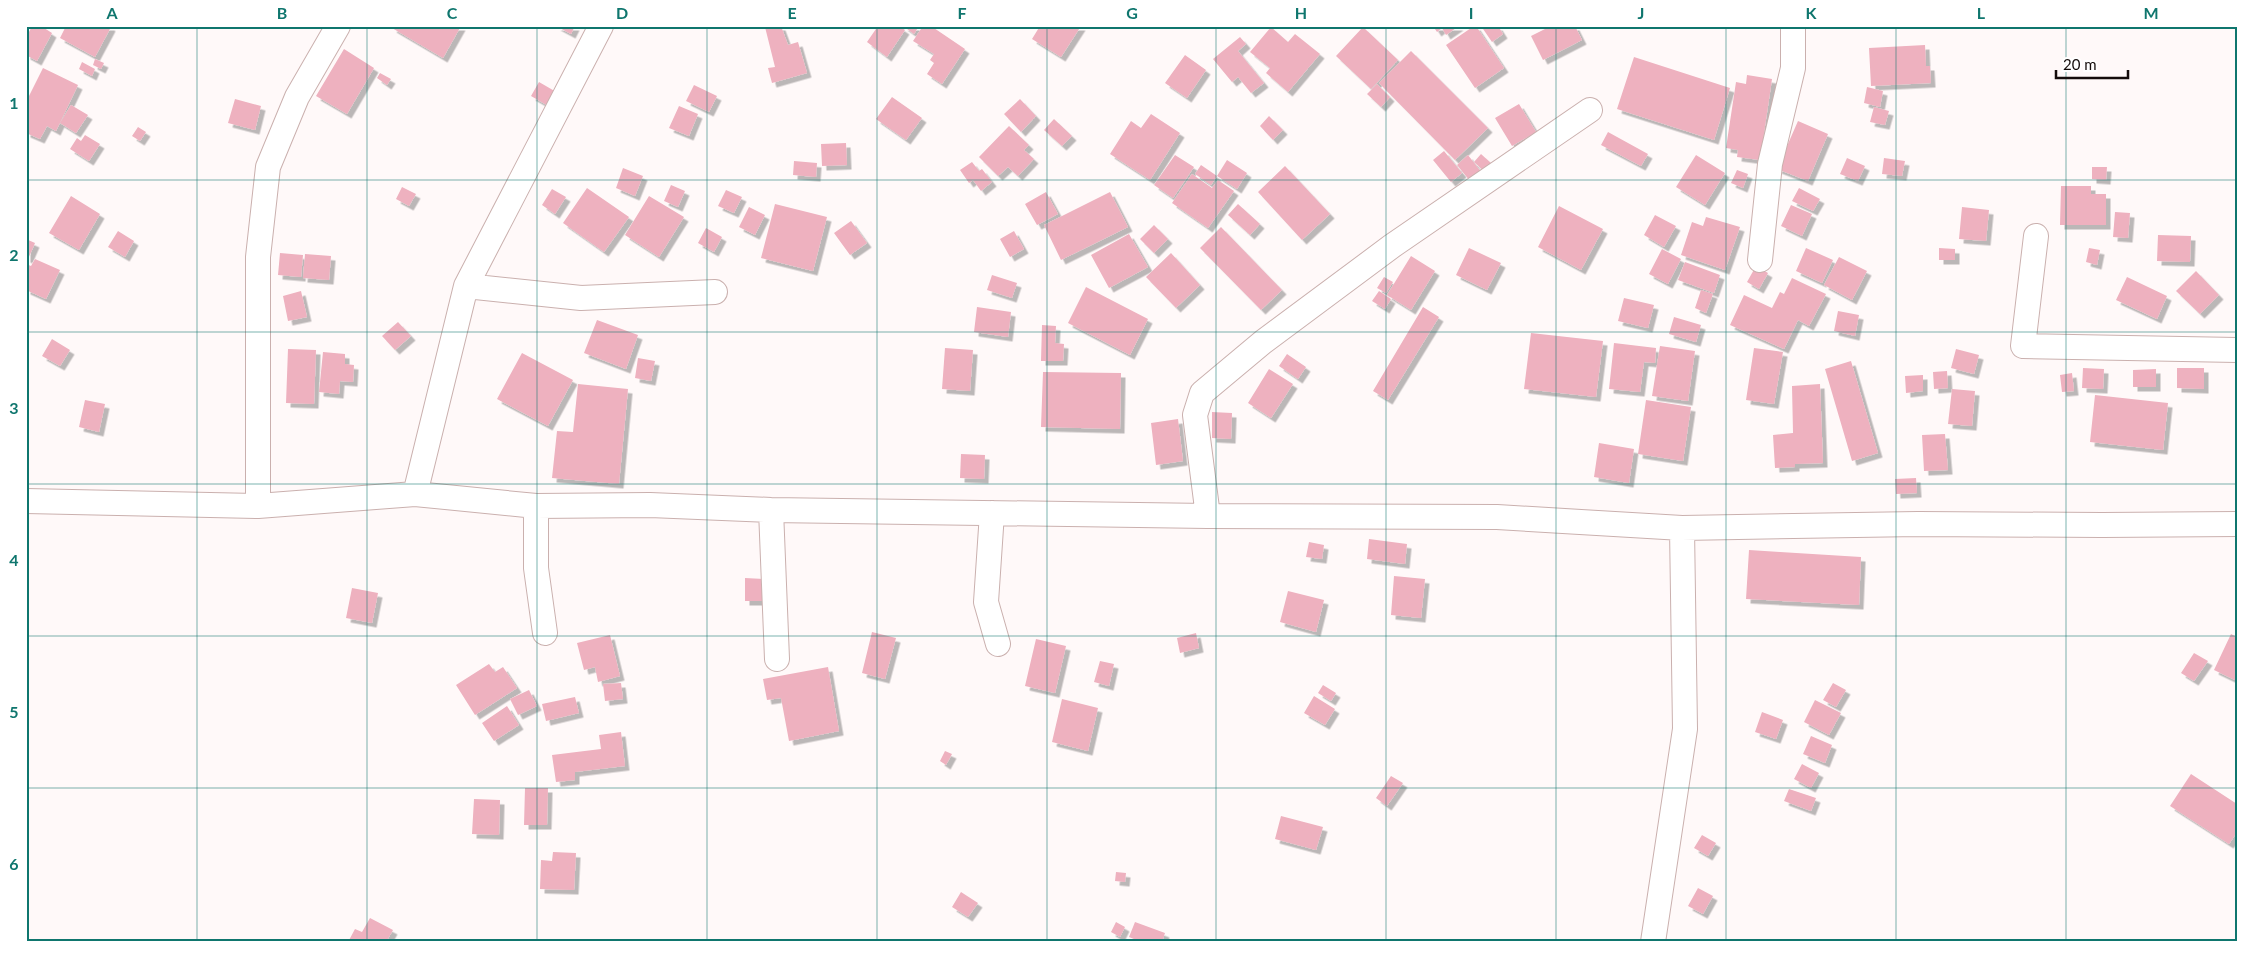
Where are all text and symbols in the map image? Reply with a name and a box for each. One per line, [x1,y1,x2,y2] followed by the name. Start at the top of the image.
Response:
[105,3,118,22] text: A
[277,3,287,22] text: B
[447,3,458,22] text: C
[616,3,628,22] text: D
[787,3,797,22] text: E
[957,3,967,22] text: F
[1126,3,1138,22] text: G
[1295,3,1307,22] text: H
[1469,3,1473,22] text: I
[1638,3,1644,22] text: J
[1806,3,1818,22] text: K
[1977,3,1986,22] text: L
[2143,3,2159,22] text: M
[2056,48,2128,80] scale bar
[2063,55,2097,73] text: 20 m
[9,93,19,112] text: 1
[9,245,19,264] text: 2
[9,398,19,417] text: 3
[9,550,19,569] text: 4
[9,702,19,721] text: 5
[9,854,19,873] text: 6

